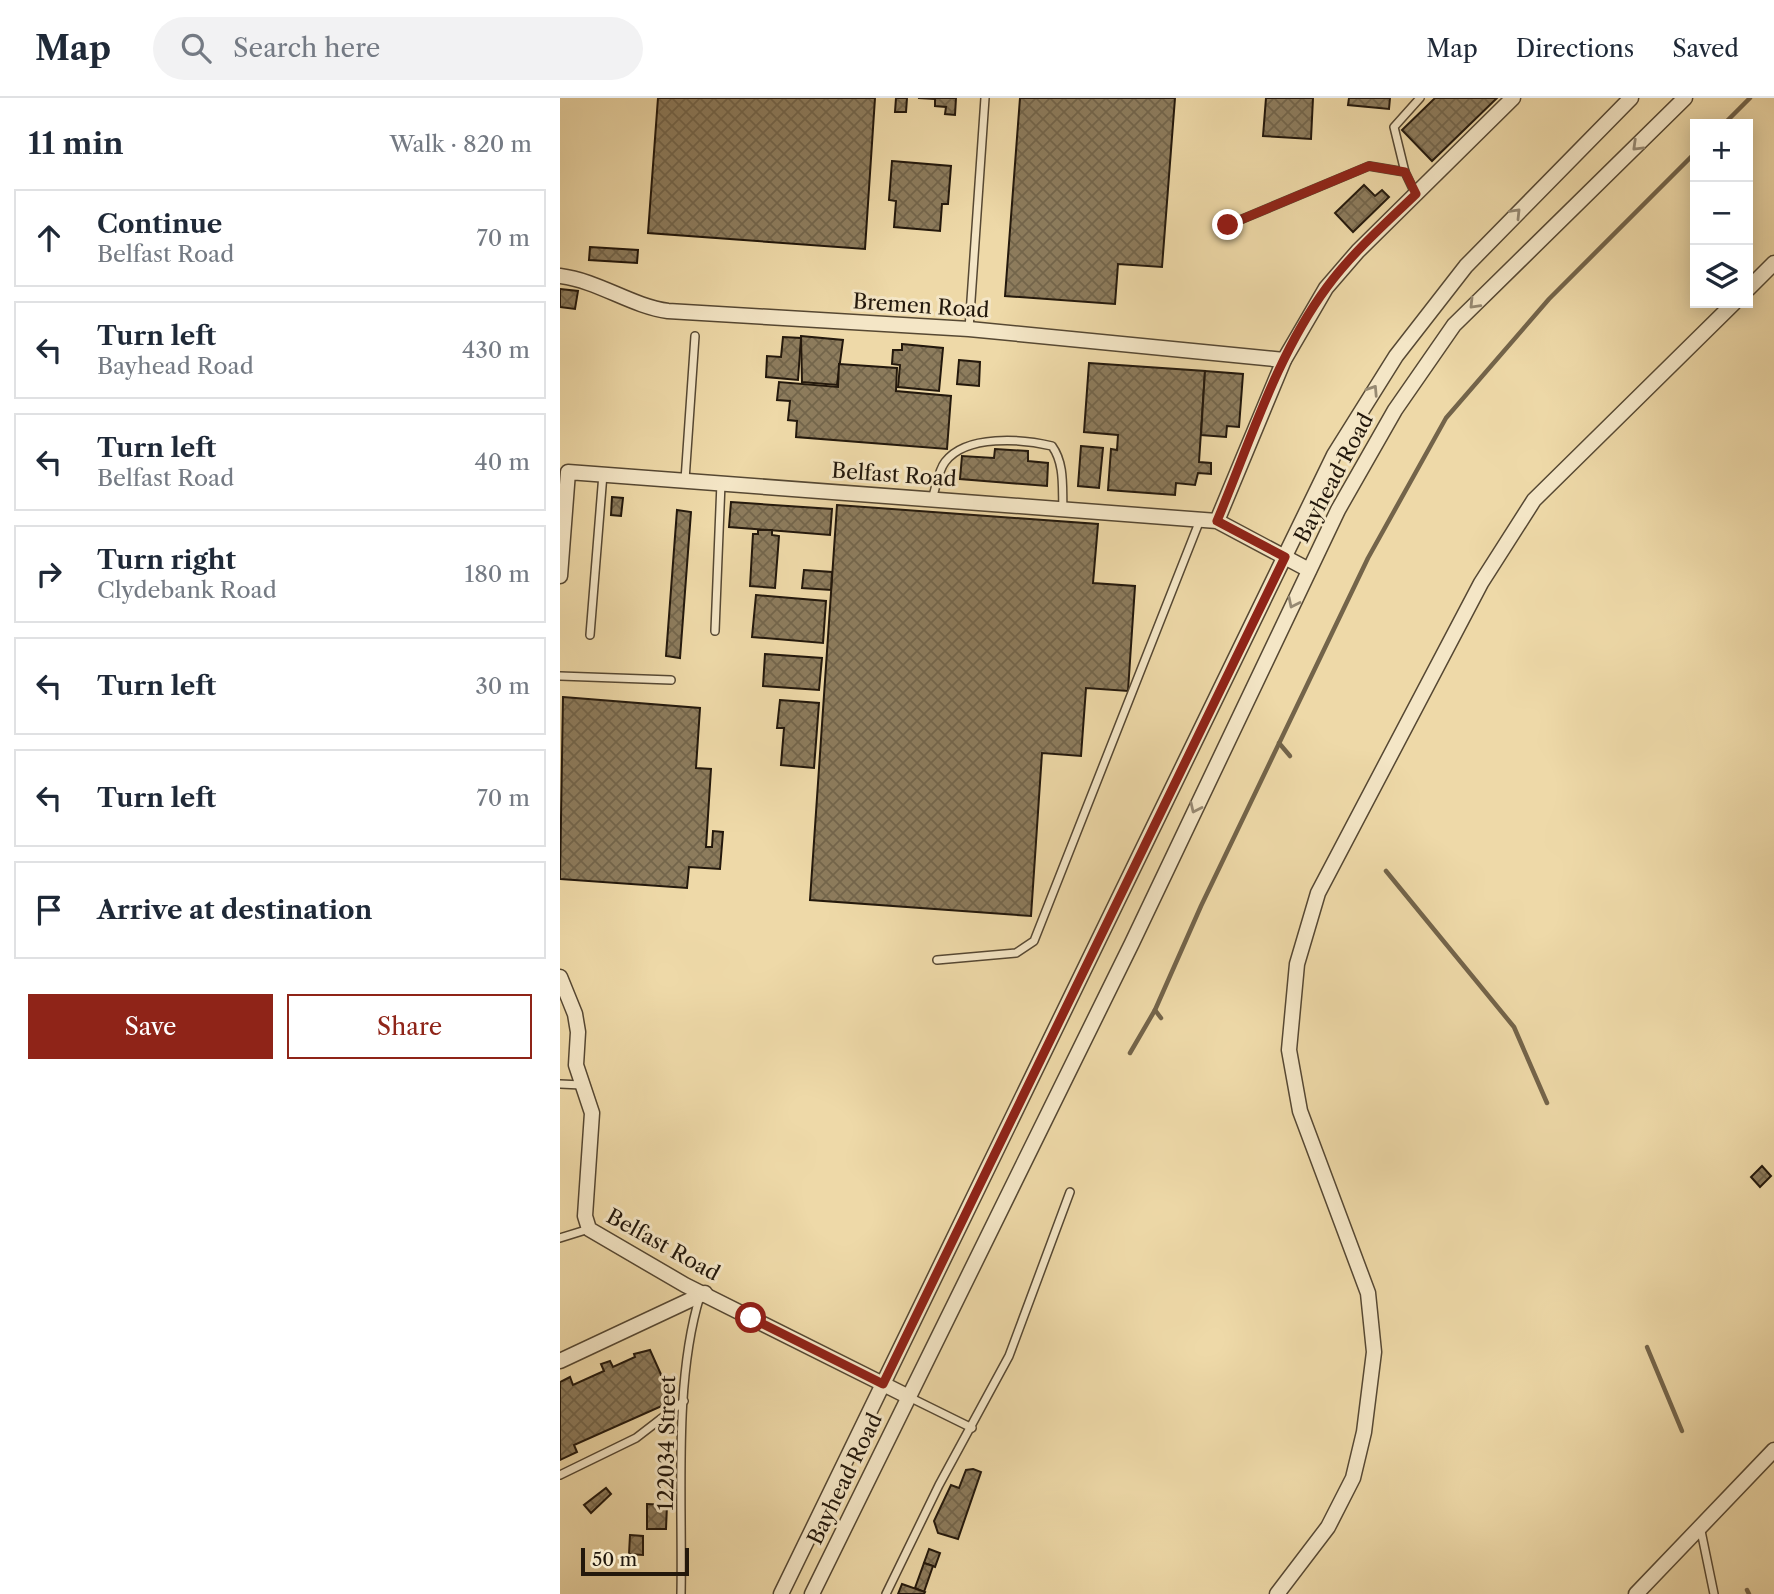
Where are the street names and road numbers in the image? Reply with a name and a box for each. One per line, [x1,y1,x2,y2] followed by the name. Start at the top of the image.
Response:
[852,288,990,323] street label: Bremen Road
[1289,409,1378,547] street label: Bayhead Road
[831,458,958,491] street label: Belfast Road
[602,1203,724,1286] street label: Belfast Road
[653,1375,680,1511] street label: 122034 Street
[802,1409,887,1549] street label: Bayhead Road

